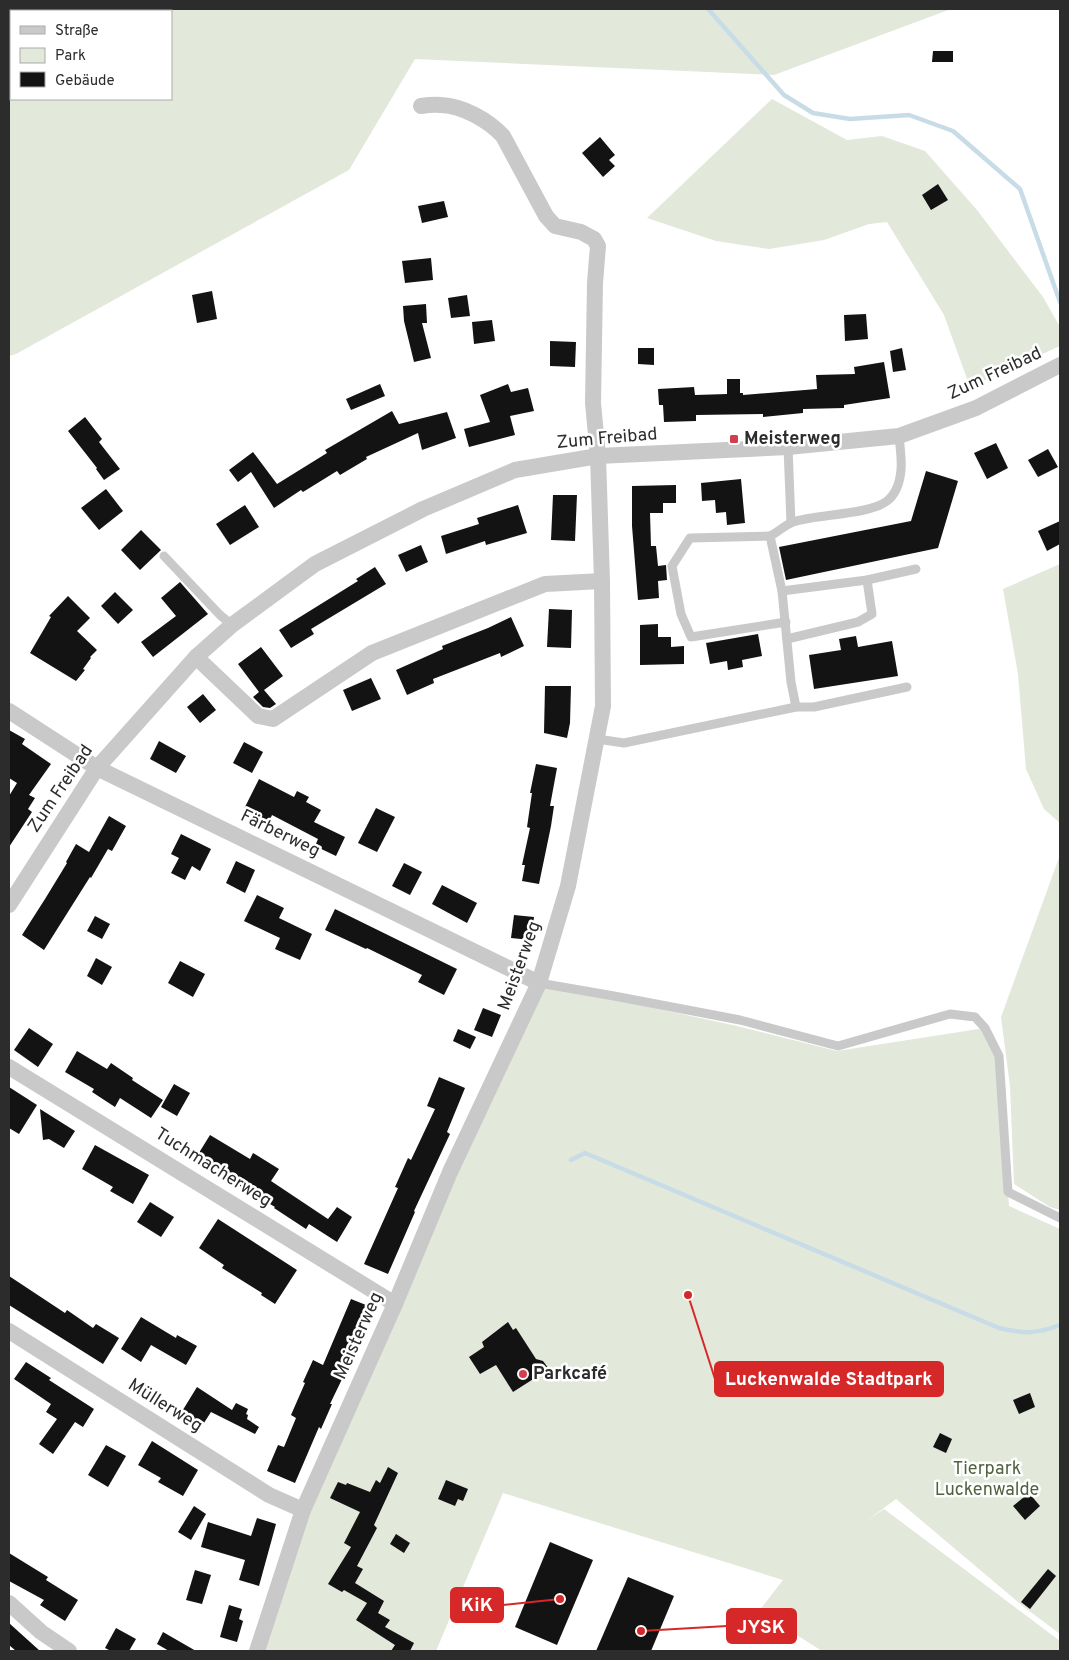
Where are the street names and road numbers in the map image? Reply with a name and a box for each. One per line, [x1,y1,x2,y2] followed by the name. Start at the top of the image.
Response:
[944,342,1046,406] street label: Zum Freibad
[556,423,658,455] street label: Zum Freibad
[23,741,99,837] street label: Zum Freibad
[236,805,324,863] street label: Färberweg
[493,918,547,1014] street label: Meisterweg
[150,1123,276,1213] street label: Tuchmacherweg
[330,1289,388,1383] street label: Meisterweg
[123,1374,207,1438] street label: Müllerweg

